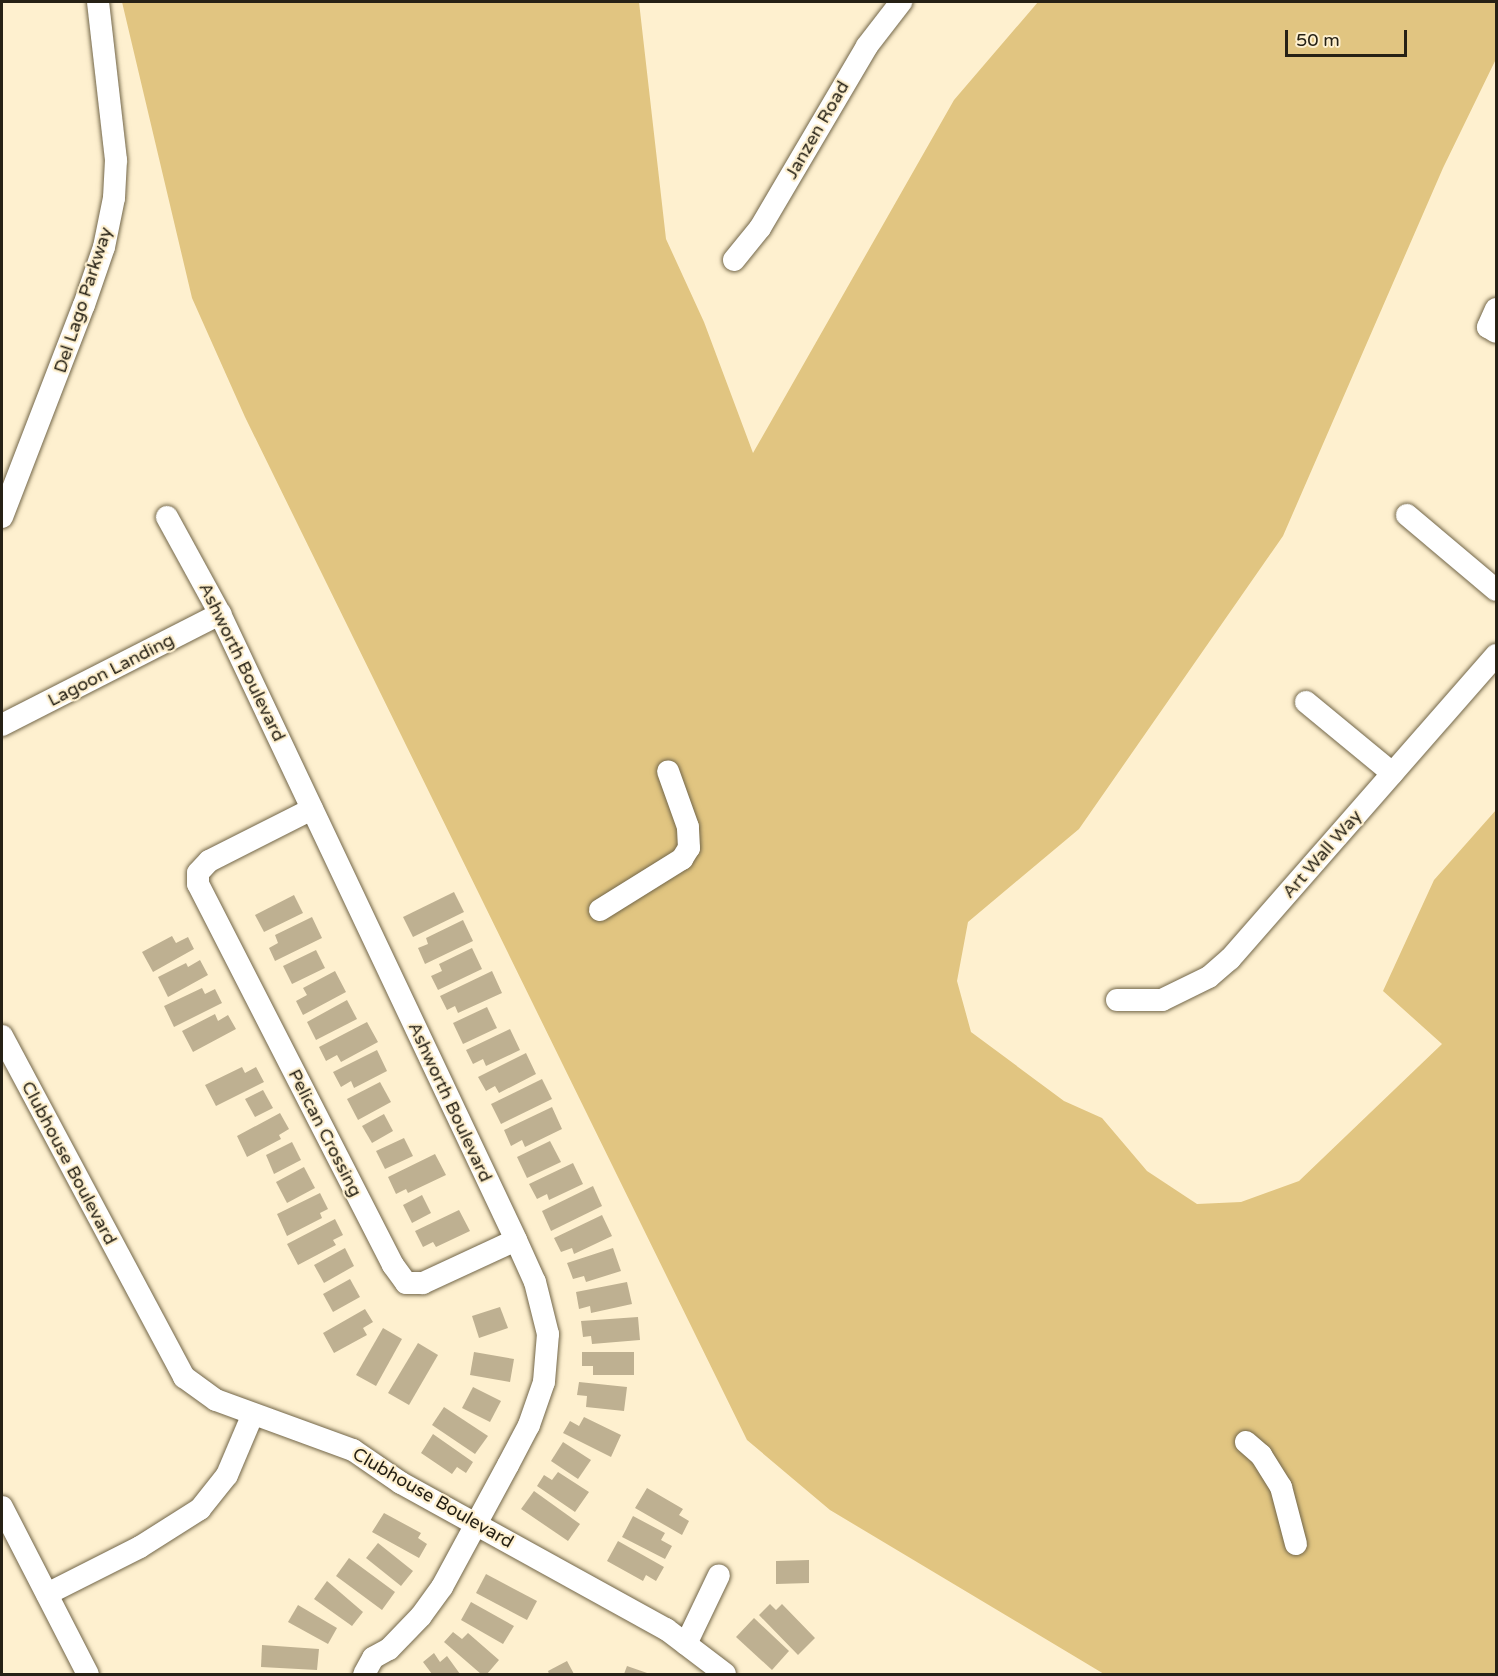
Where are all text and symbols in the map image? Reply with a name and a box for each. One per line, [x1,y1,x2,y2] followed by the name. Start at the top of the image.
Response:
[1288,18,1410,56] scale bar
[1296,29,1340,51] text: 50 m
[780,77,854,183] street label: Janzen Road
[49,224,117,376] street label: Del Lago Parkway
[194,579,290,745] street label: Ashworth Boulevard
[44,629,178,711] street label: Lagoon Landing
[1278,805,1366,903] street label: Art Wall Way
[403,1019,497,1185] street label: Ashworth Boulevard
[284,1066,366,1200] street label: Pelican Crossing
[17,1078,121,1248] street label: Clubhouse Boulevard
[349,1443,517,1553] street label: Clubhouse Boulevard

